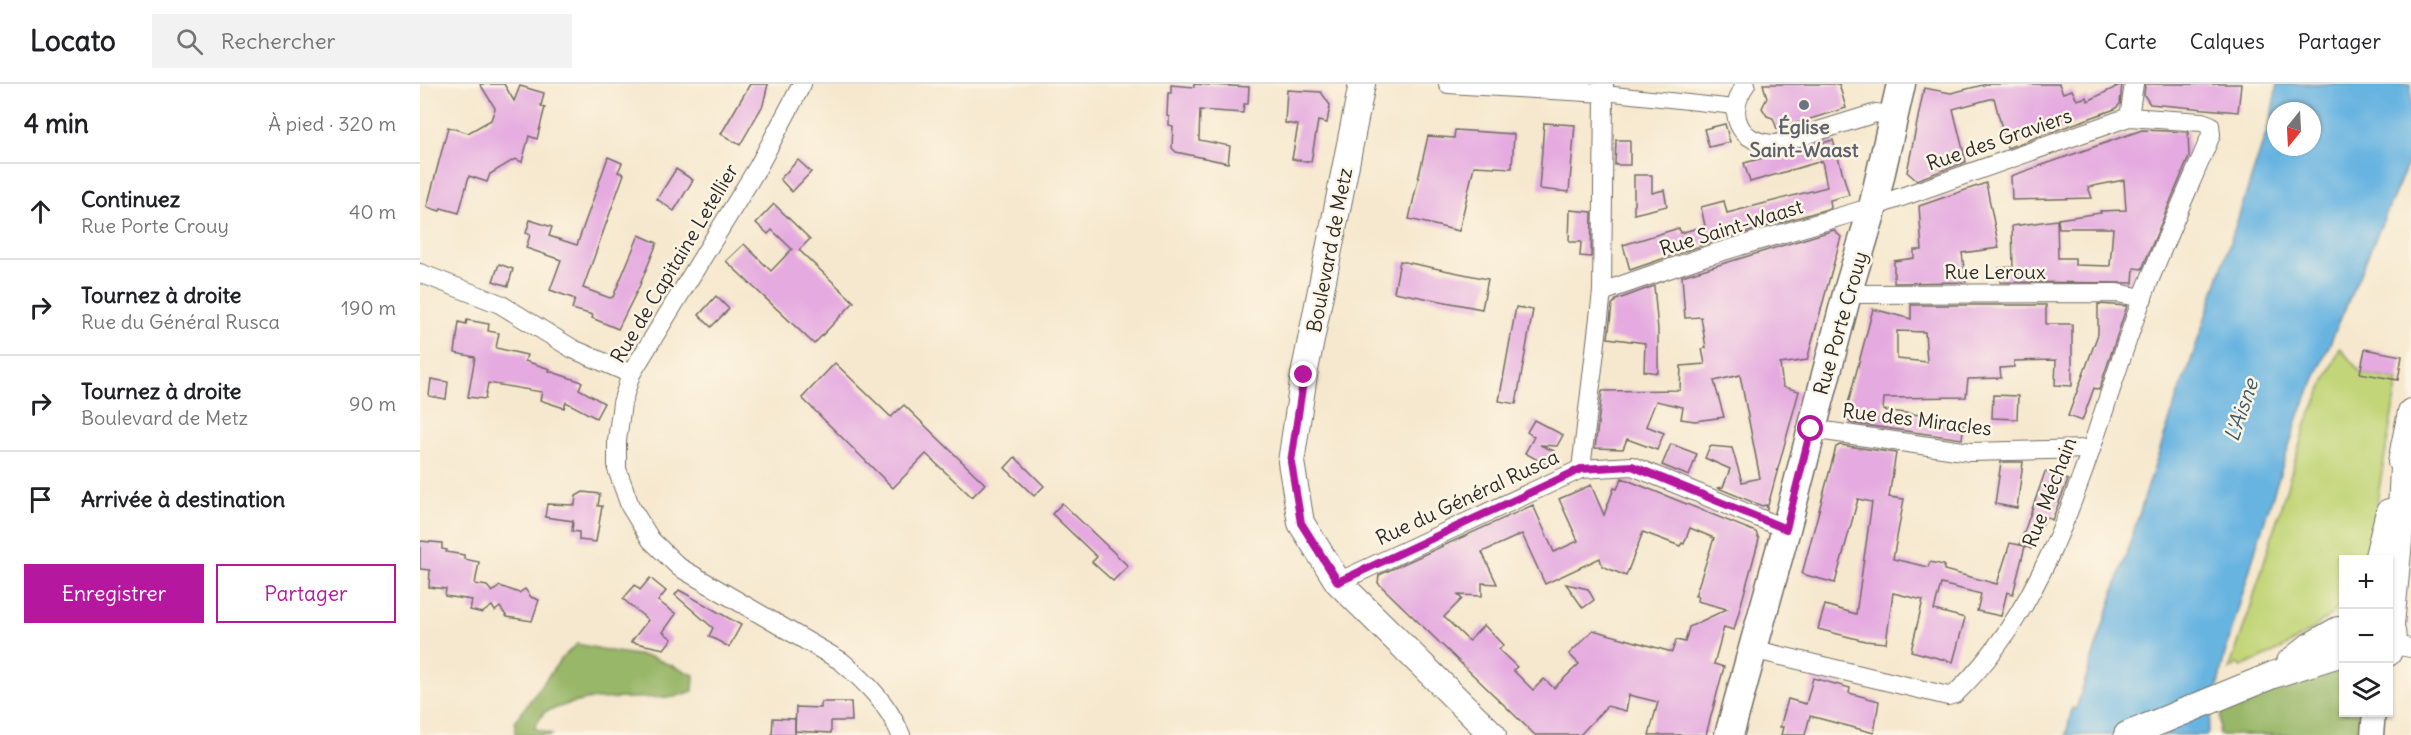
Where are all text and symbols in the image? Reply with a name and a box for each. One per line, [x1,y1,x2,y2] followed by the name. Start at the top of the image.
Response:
[152,14,572,68] search box
[30,23,116,59] text: Locato
[173,25,206,58] icon: search
[221,27,335,55] text: Rechercher
[2104,28,2157,55] text: Carte
[2190,28,2265,55] text: Calques
[2298,28,2381,55] text: Partager
[1797,98,1811,112] marker: Église Saint-Waast
[1923,102,2075,176] street label: Rue des Graviers
[2267,102,2321,156] north arrow
[24,107,89,140] text: 4 min
[268,111,396,136] text: À pied · 320 m
[1750,114,1859,162] place label: Église Saint-Waast
[605,159,743,367] street label: Rue de Capitaine Letellier
[1301,166,1357,334] street label: Boulevard de Metz
[81,185,180,213] text: Continuez
[1656,193,1806,261] street label: Rue Saint-Waast
[24,195,57,228] icon: ahead
[349,199,396,224] text: 40 m
[81,213,229,238] text: Rue Porte Crouy
[1808,248,1872,398] street label: Rue Porte Crouy
[1944,259,2046,284] street label: Rue Leroux
[81,281,241,309] text: Tournez à droite
[24,291,57,324] icon: right
[341,295,396,320] text: 190 m
[81,309,280,334] text: Rue du Général Rusca
[1290,361,1316,387] route end
[2218,374,2265,445] water label: L'Aisne
[81,377,241,405] text: Tournez à droite
[24,387,57,420] icon: right
[349,391,396,416] text: 90 m
[1841,397,1993,441] street label: Rue des Miracles
[81,405,248,430] text: Boulevard de Metz
[1797,415,1823,441] route start
[2017,433,2081,551] street label: Rue Méchain
[1372,444,1562,550] street label: Rue du Général Rusca
[24,483,57,516] icon: arrive
[81,485,285,513] text: Arrivée à destination
[2339,555,2393,717] map controls
[2339,555,2393,609] button: +
[24,564,204,623] button: Enregistrer
[216,564,396,623] button: Partager
[2339,609,2393,663] button: −
[2339,663,2393,717] button: layers

